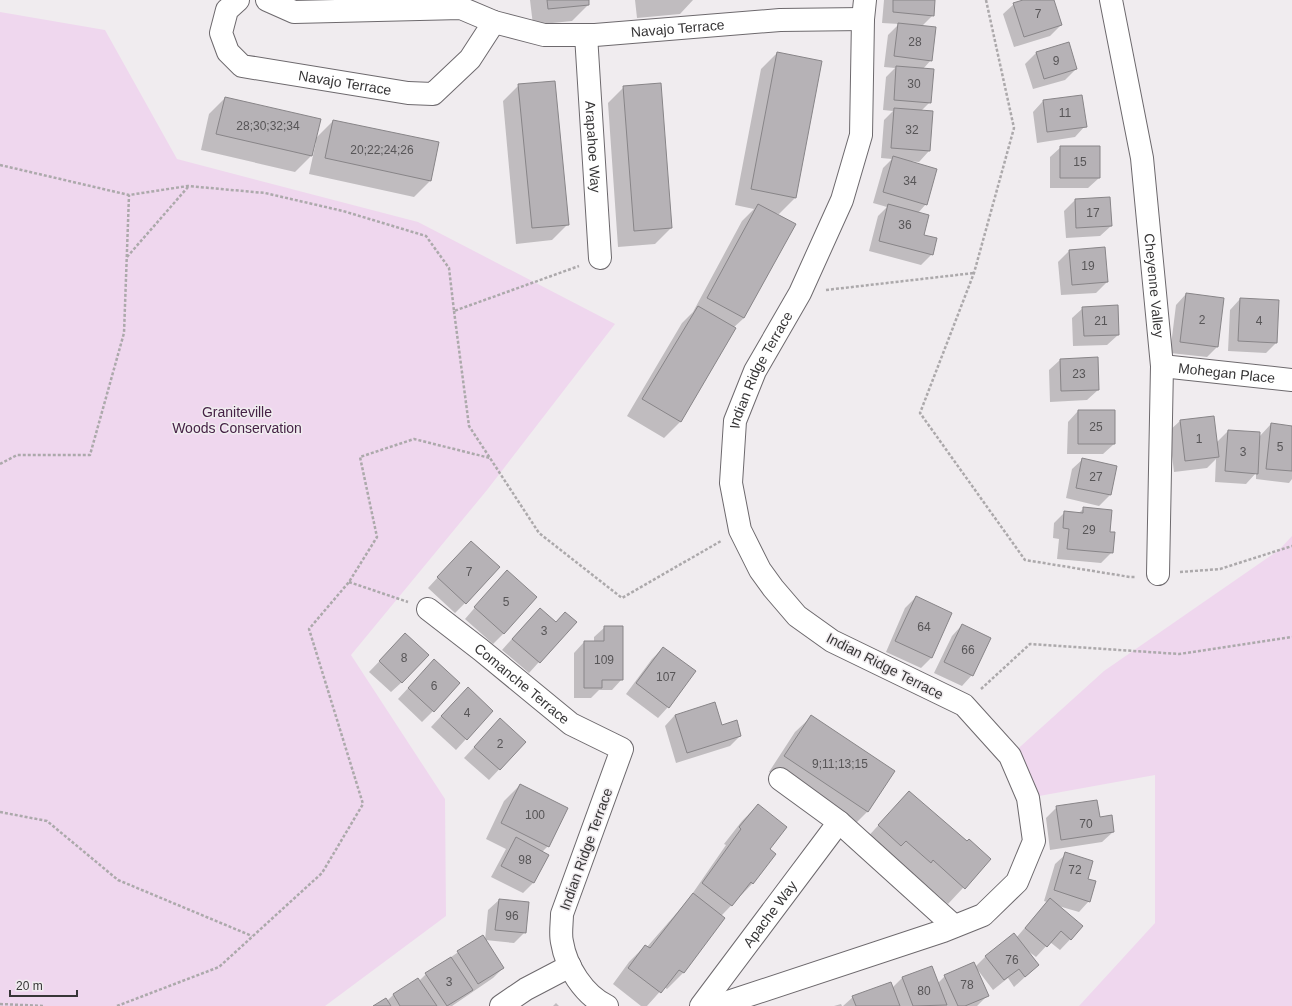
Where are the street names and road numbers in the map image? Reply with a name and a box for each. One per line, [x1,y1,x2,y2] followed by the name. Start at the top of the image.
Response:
[630,17,725,40] street label: Navajo Terrace
[297,67,393,98] street label: Navajo Terrace
[582,100,604,193] street label: Arapahoe Way
[1141,232,1167,338] street label: Cheyenne Valley
[726,308,796,429] street label: Indian Ridge Terrace
[1177,360,1276,386] street label: Mohegan Place
[824,630,946,702] street label: Indian Ridge Terrace
[471,640,573,727] street label: Comanche Terrace
[556,785,616,912] street label: Indian Ridge Terrace
[740,878,800,950] street label: Apache Way

